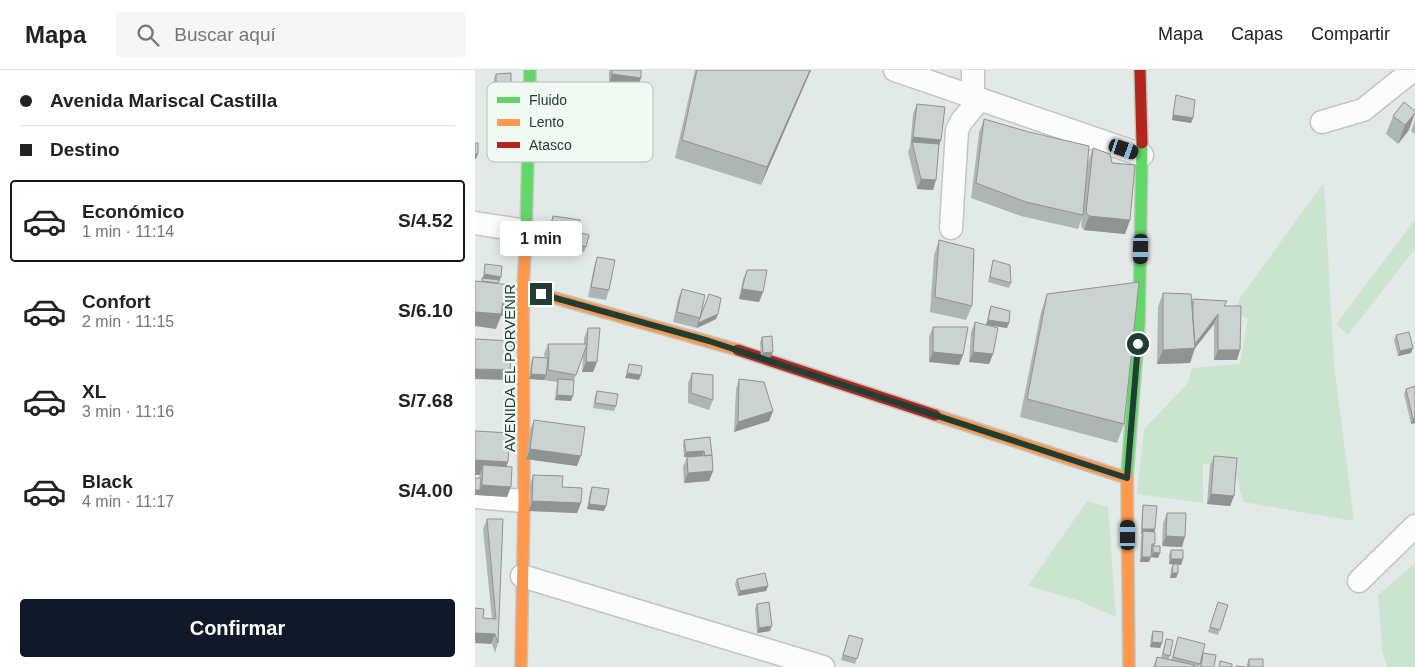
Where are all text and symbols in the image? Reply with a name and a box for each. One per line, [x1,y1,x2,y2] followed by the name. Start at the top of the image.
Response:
[116,12,466,57] search box
[25,21,86,48] text: Mapa
[134,21,162,49] icon: search
[174,24,276,45] text: Buscar aquí
[1158,24,1203,44] text: Mapa
[1231,24,1283,44] text: Capas
[1311,24,1390,44] text: Compartir
[487,82,653,162] legend
[50,90,277,111] text: Avenida Mariscal Castilla
[529,92,567,108] text: Fluido
[529,114,564,130] text: Lento
[529,137,572,153] text: Atasco
[1107,137,1140,161] car
[50,139,120,160] text: Destino
[22,199,67,244] icon: car
[82,201,184,222] text: Económico
[398,210,453,231] text: S/4.52
[500,222,582,256] callout: 1 min
[82,223,174,240] text: 1 min · 11:14
[520,230,562,247] text: 1 min
[1133,234,1148,264] car
[530,283,552,305] route end
[501,284,518,452] street label: AVENIDA EL PORVENIR
[22,289,67,334] icon: car
[82,291,151,312] text: Confort
[398,300,453,321] text: S/6.10
[82,313,174,330] text: 2 min · 11:15
[1127,333,1149,355] route start
[22,379,67,424] icon: car
[82,381,106,402] text: XL
[398,390,453,411] text: S/7.68
[82,403,174,420] text: 3 min · 11:16
[22,469,67,514] icon: car
[82,471,133,492] text: Black
[398,480,453,501] text: S/4.00
[82,493,174,510] text: 4 min · 11:17
[1120,520,1135,550] car
[20,599,455,657] button: Confirmar

